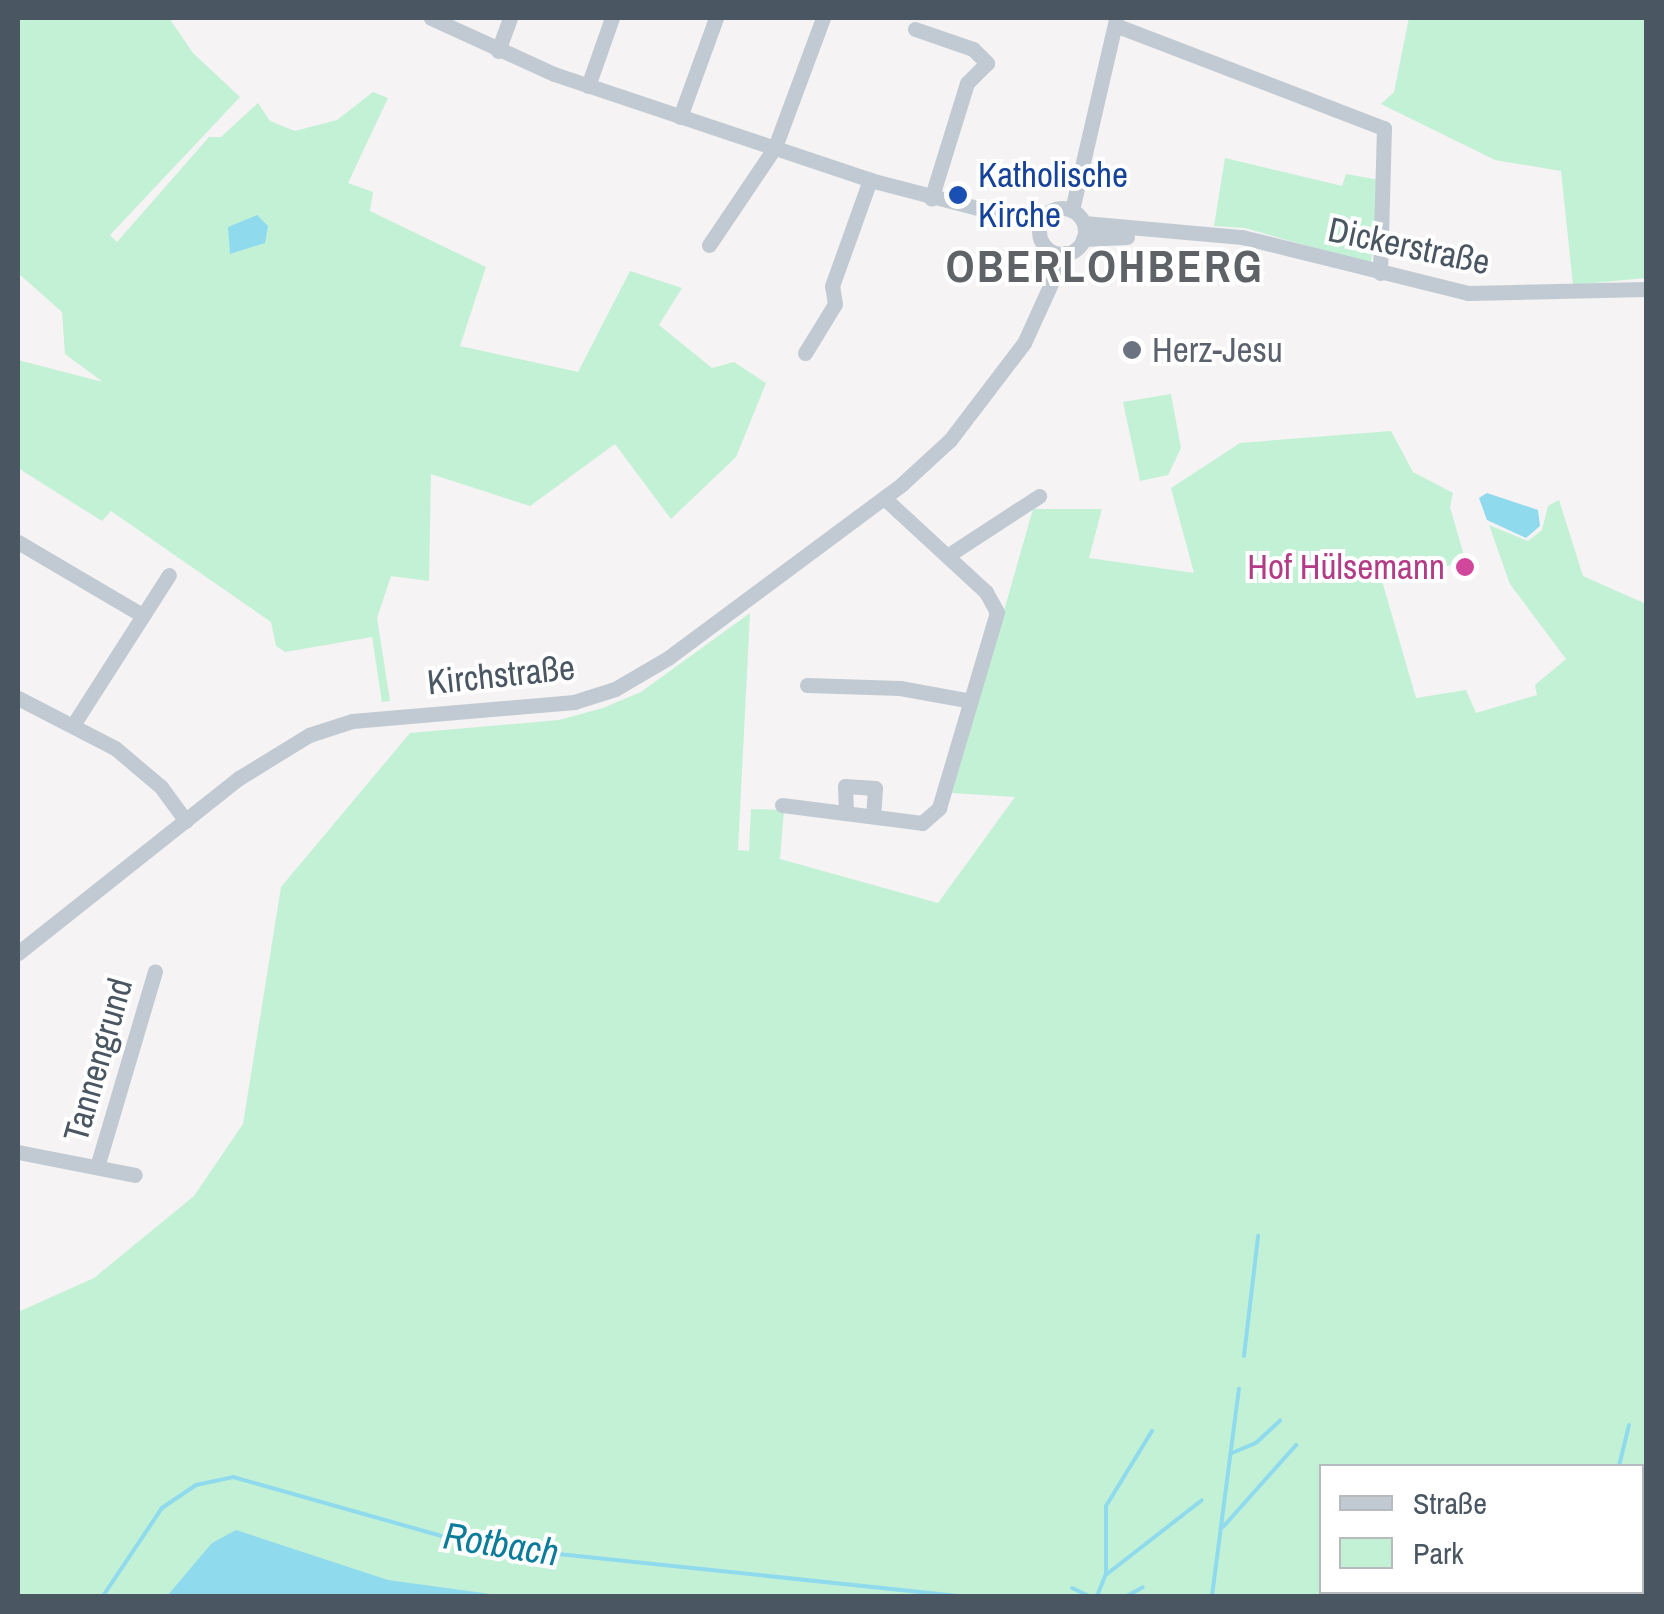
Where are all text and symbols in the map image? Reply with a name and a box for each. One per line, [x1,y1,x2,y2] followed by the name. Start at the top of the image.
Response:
[978,154,1128,236] place label: Katholische Kirche
[947,184,969,206] marker: Katholische Kirche
[1324,208,1494,284] street label: Dickerstraße
[946,239,1264,293] district label: OBERLOHBERG
[1152,329,1283,371] place label: Herz-Jesu
[1121,339,1143,361] marker: Herz-Jesu
[1247,546,1445,588] place label: Hof Hülsemann
[1454,556,1476,578] marker: Hof Hülsemann
[425,646,577,704] street label: Kirchstraße
[55,973,141,1147] street label: Tannengrund
[1319,1464,1644,1594] legend
[1413,1483,1487,1523] text: Straße
[440,1512,562,1576] water label: Rotbach
[1413,1533,1464,1573] text: Park

